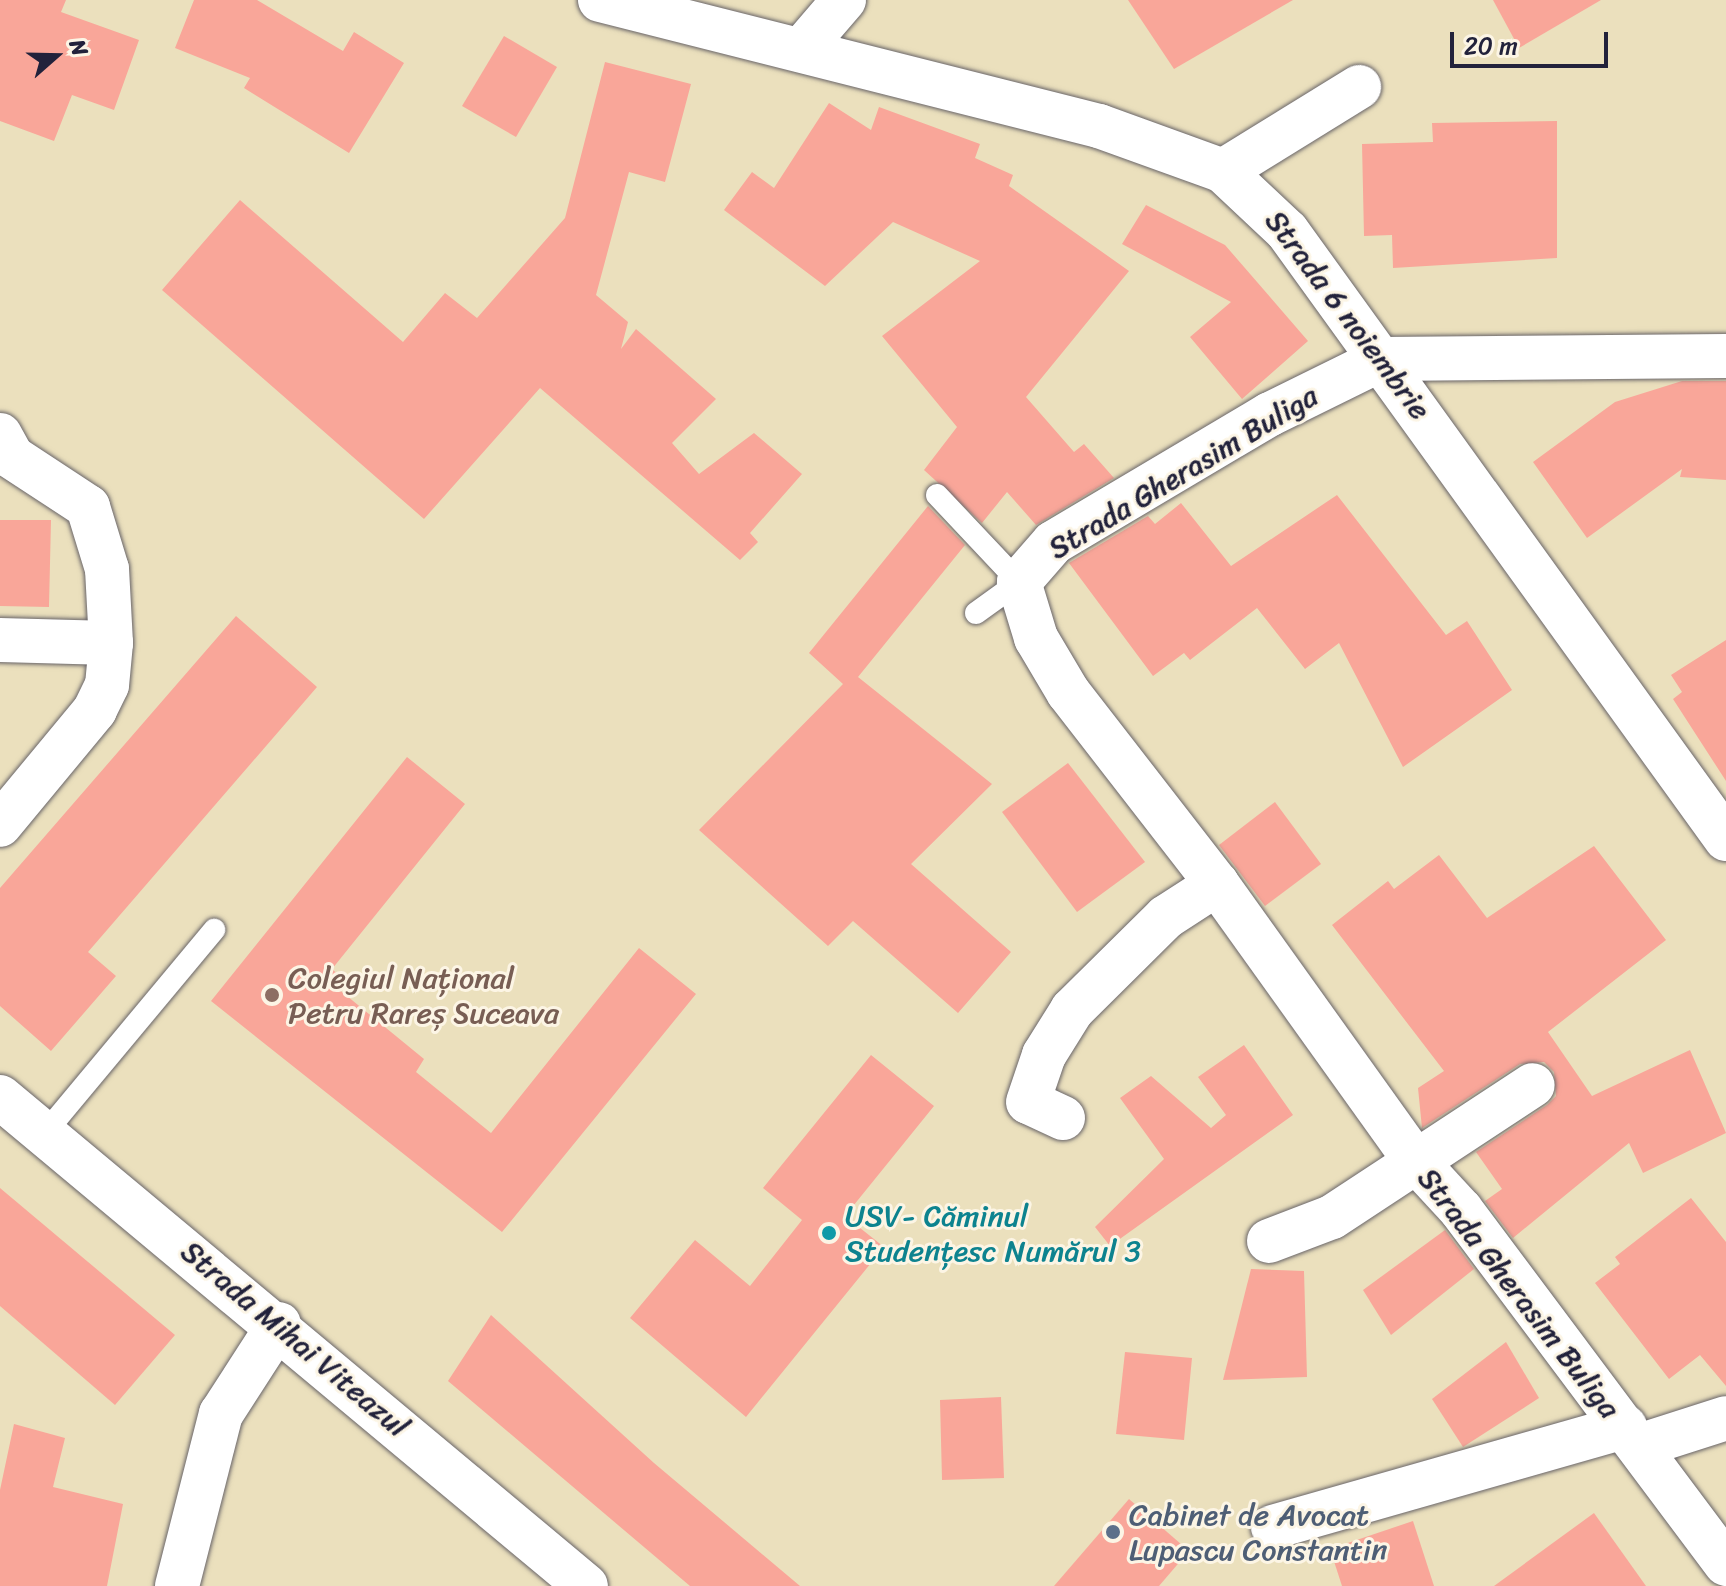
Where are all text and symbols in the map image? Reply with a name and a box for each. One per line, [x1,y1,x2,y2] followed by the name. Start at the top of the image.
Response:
[16,16,96,96] north arrow
[1454,16,1612,66] scale bar
[1464,25,1518,67] text: 20 m
[58,34,100,61] text: N
[1258,204,1438,426] street label: Strada 6 noiembrie
[1041,377,1325,567] street label: Strada Gherasim Buliga
[288,960,563,1030] place label: Colegiul Național Petru Rareș Suceava
[263,986,281,1004] marker: Colegiul Național Petru Rareș Suceava
[1410,1160,1628,1426] street label: Strada Gherasim Buliga
[845,1198,1141,1268] place label: USV- Căminul Studențesc Numărul 3
[820,1224,838,1242] marker: USV- Căminul Studențesc Numărul 3
[174,1233,416,1445] street label: Strada Mihai Viteazul
[1129,1497,1387,1568] place label: Cabinet de Avocat Lupascu Constantin
[1104,1523,1122,1541] marker: Cabinet de Avocat Lupascu Constantin

